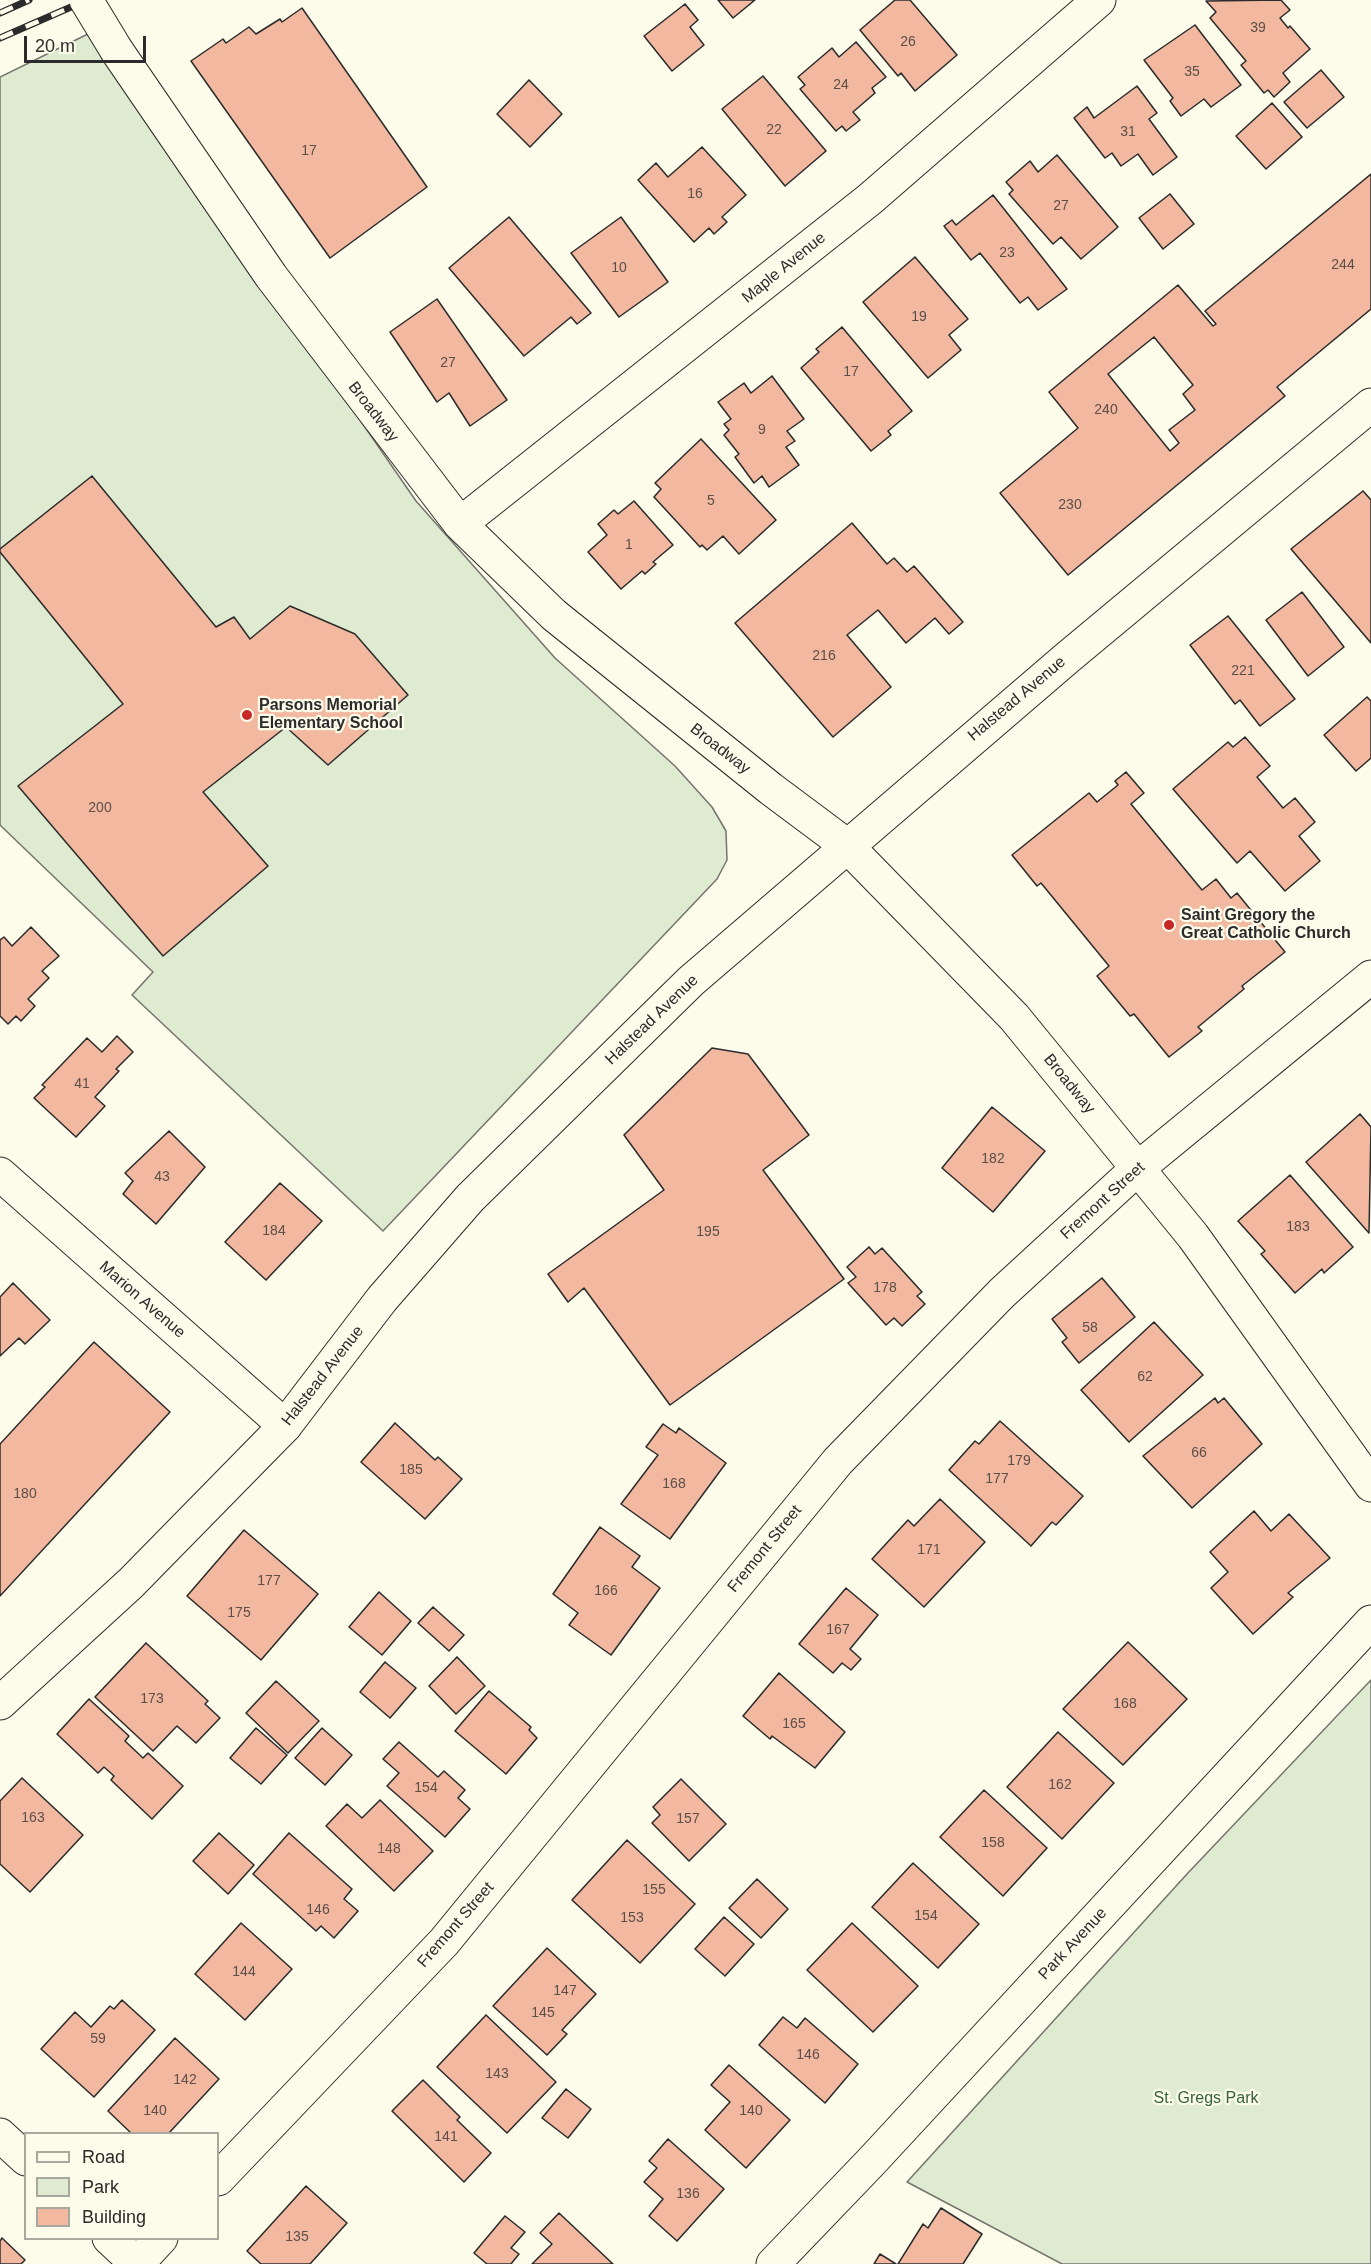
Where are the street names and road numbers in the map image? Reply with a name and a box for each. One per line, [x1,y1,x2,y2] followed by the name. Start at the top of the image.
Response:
[738,228,830,308] street label: Maple Avenue
[344,378,402,446] street label: Broadway
[964,653,1070,745] street label: Halstead Avenue
[686,720,754,778] street label: Broadway
[602,971,702,1069] street label: Halstead Avenue
[1039,1050,1099,1118] street label: Broadway
[1057,1158,1149,1244] street label: Fremont Street
[95,1258,189,1342] street label: Marion Avenue
[278,1322,368,1430] street label: Halstead Avenue
[724,1501,806,1597] street label: Fremont Street
[414,1878,498,1972] street label: Fremont Street
[1035,1904,1111,1984] street label: Park Avenue

